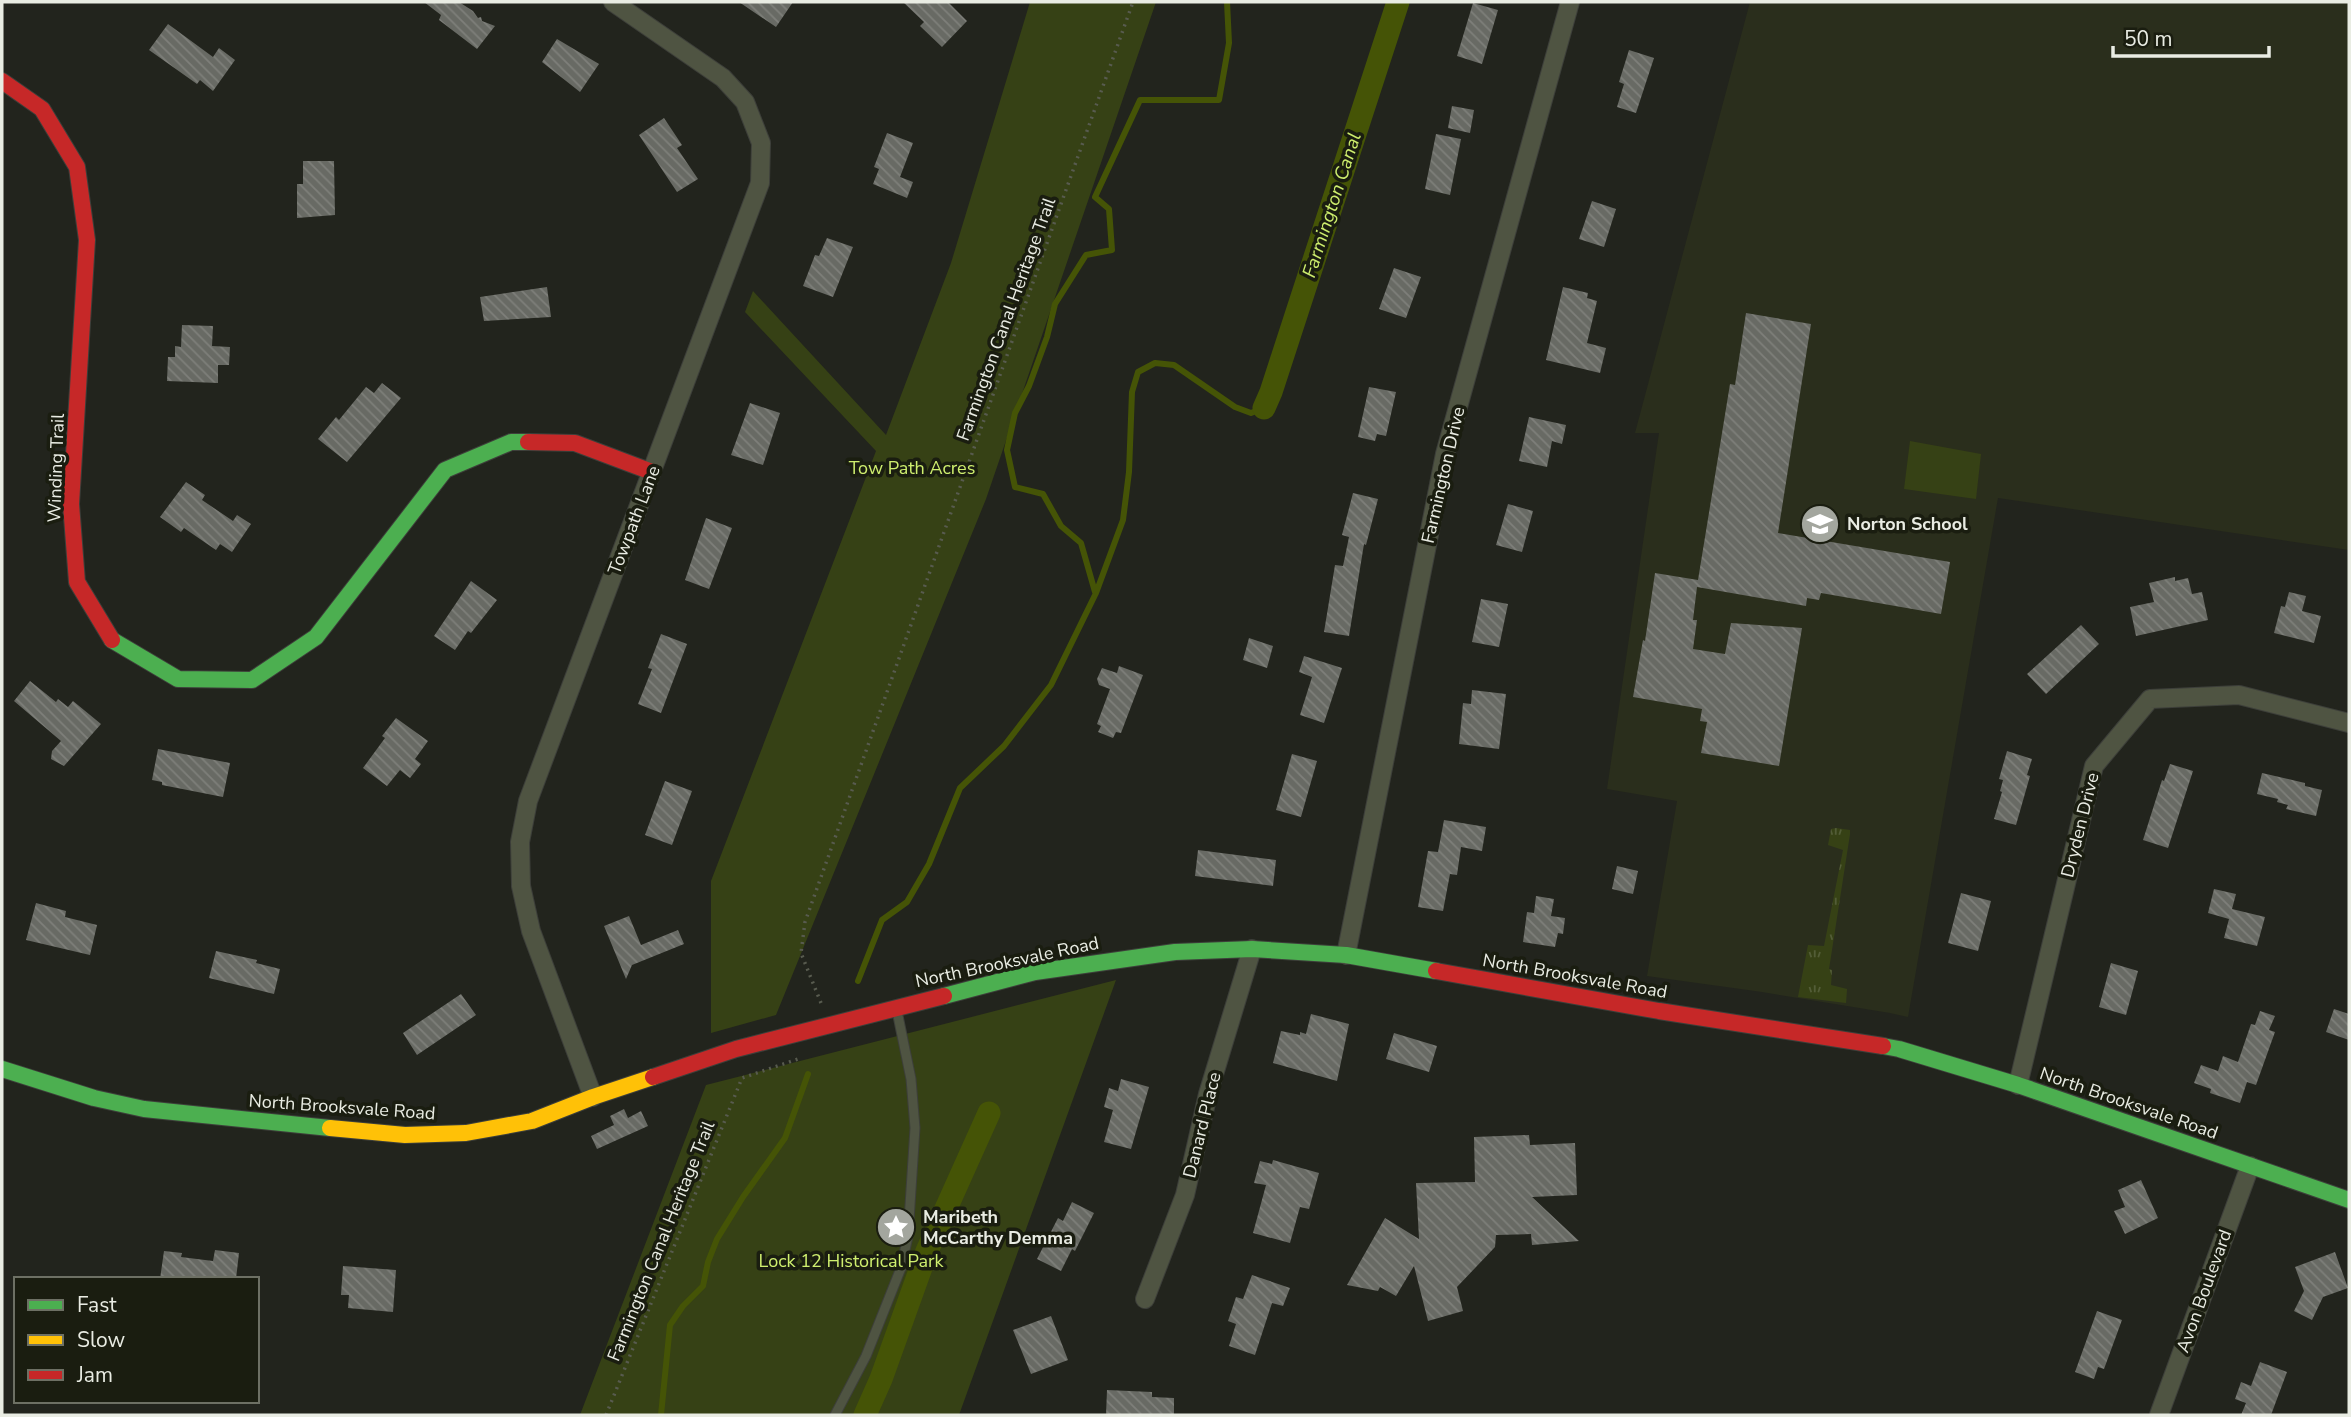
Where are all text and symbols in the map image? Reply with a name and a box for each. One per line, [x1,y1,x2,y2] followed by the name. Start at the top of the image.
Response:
[2113,14,2269,58] scale bar
[2124,25,2173,53] text: 50 m
[1296,129,1368,281] water label: Farmington Canal
[951,193,1062,444] street label: Farmington Canal Heritage Trail
[1416,404,1470,546] street label: Farmington Drive
[42,412,70,523] street label: Winding Trail
[849,456,975,480] park label: Tow Path Acres
[602,462,666,578] street label: Towpath Lane
[1799,503,1841,545] school or university icon: Norton School
[1847,512,1968,536] place label: Norton School
[2055,770,2105,880] street label: Dryden Drive
[913,931,1101,993] street label: North Brooksvale Road
[1481,948,1669,1004] street label: North Brooksvale Road
[2037,1061,2221,1145] street label: North Brooksvale Road
[1177,1070,1227,1180] street label: Danard Place
[248,1089,436,1125] street label: North Brooksvale Road
[602,1117,721,1365] street label: Farmington Canal Heritage Trail
[923,1205,1073,1250] place label: Maribeth McCarthy Demma
[875,1206,917,1248] place icon: Maribeth McCarthy Demma
[2171,1226,2237,1356] street label: Avon Boulevard
[759,1249,944,1273] park label: Lock 12 Historical Park
[14,1277,259,1403] legend
[77,1291,117,1319] text: Fast
[77,1326,126,1354] text: Slow
[76,1361,113,1389] text: Jam

